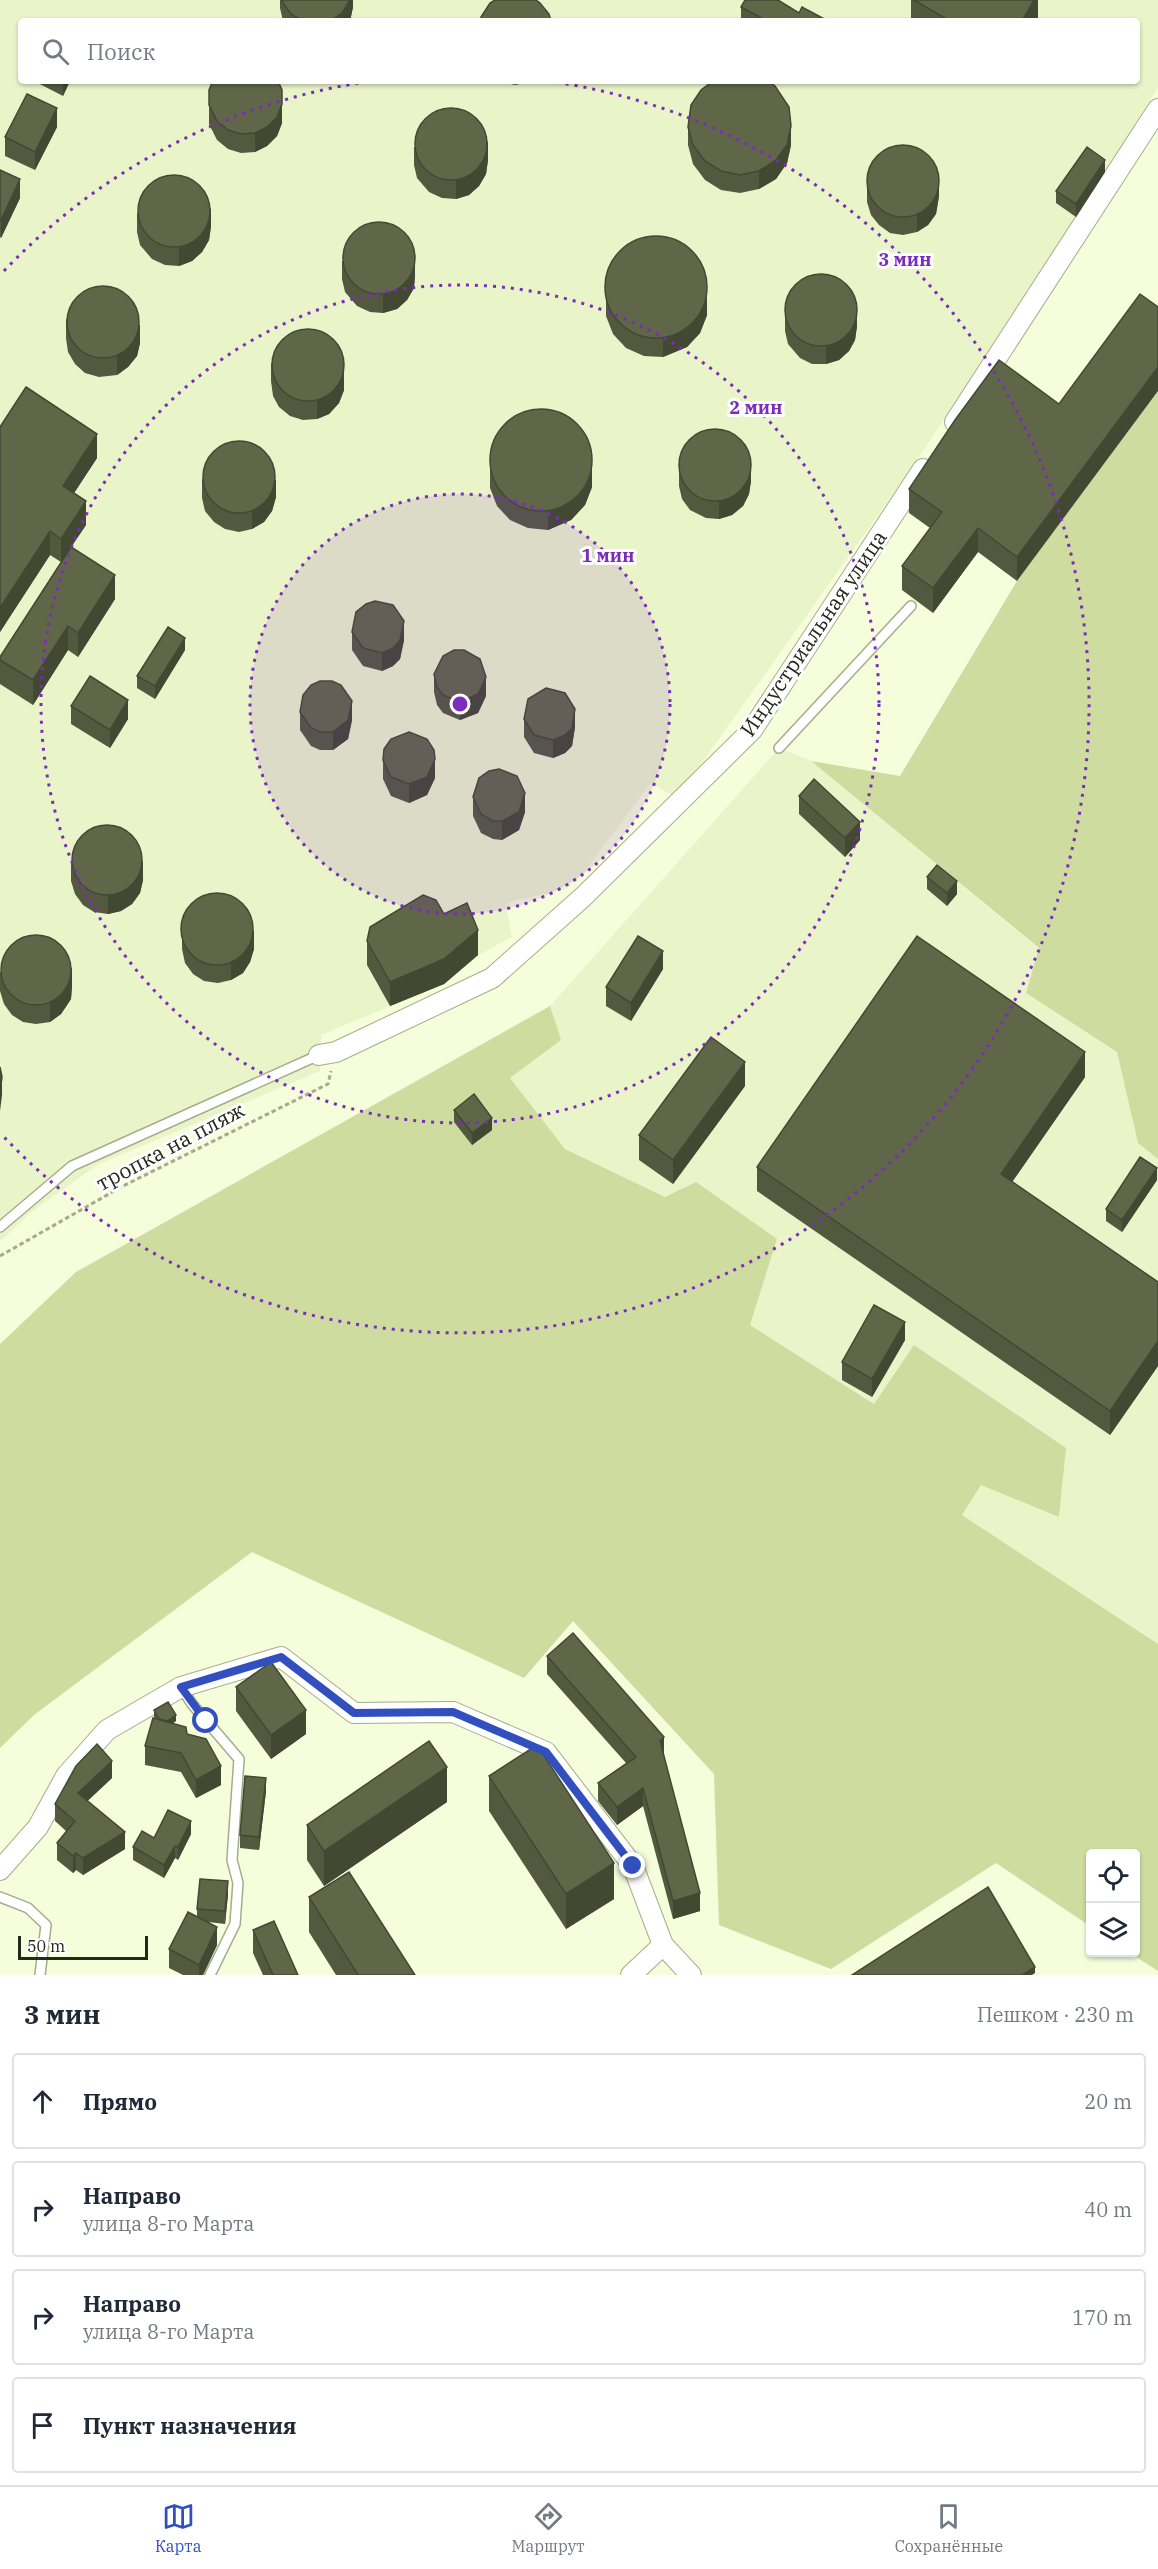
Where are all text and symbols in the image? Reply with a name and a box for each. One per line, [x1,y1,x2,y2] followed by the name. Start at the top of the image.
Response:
[18,18,1140,84] search box
[39,35,72,68] icon: search
[87,37,155,66] text: Поиск
[879,248,931,271] text: 3 мин
[730,396,782,419] text: 2 мин
[733,524,893,742] street label: Индустриальная улица
[582,544,634,567] text: 1 мин
[450,694,470,714] centre of rings
[91,1095,249,1197] street label: тропка на пляж
[192,1707,218,1733] route start
[1086,1849,1140,1957] map controls
[1086,1849,1140,1903] button: locate
[619,1852,645,1878] route end
[1086,1903,1140,1957] button: layers
[18,1933,148,1960] scale bar
[27,1936,65,1956] text: 50 m
[24,1997,100,2031] text: 3 мин
[977,2001,1134,2028] text: Пешком · 230 m
[26,2085,59,2118] icon: ahead
[83,2087,157,2116] text: Прямо
[1084,2088,1132,2115] text: 20 m
[83,2181,181,2210] text: Направо
[26,2193,59,2226] icon: right
[1084,2196,1132,2223] text: 40 m
[83,2210,254,2237] text: улица 8-го Марта
[83,2289,181,2318] text: Направо
[26,2301,59,2334] icon: right
[1072,2304,1132,2331] text: 170 m
[83,2318,254,2345] text: улица 8-го Марта
[26,2409,59,2442] icon: arrive
[83,2411,297,2440] text: Пункт назначения
[155,2500,201,2556] tab: Карта
[511,2500,585,2556] tab: Маршрут
[895,2500,1003,2556] tab: Сохранённые

